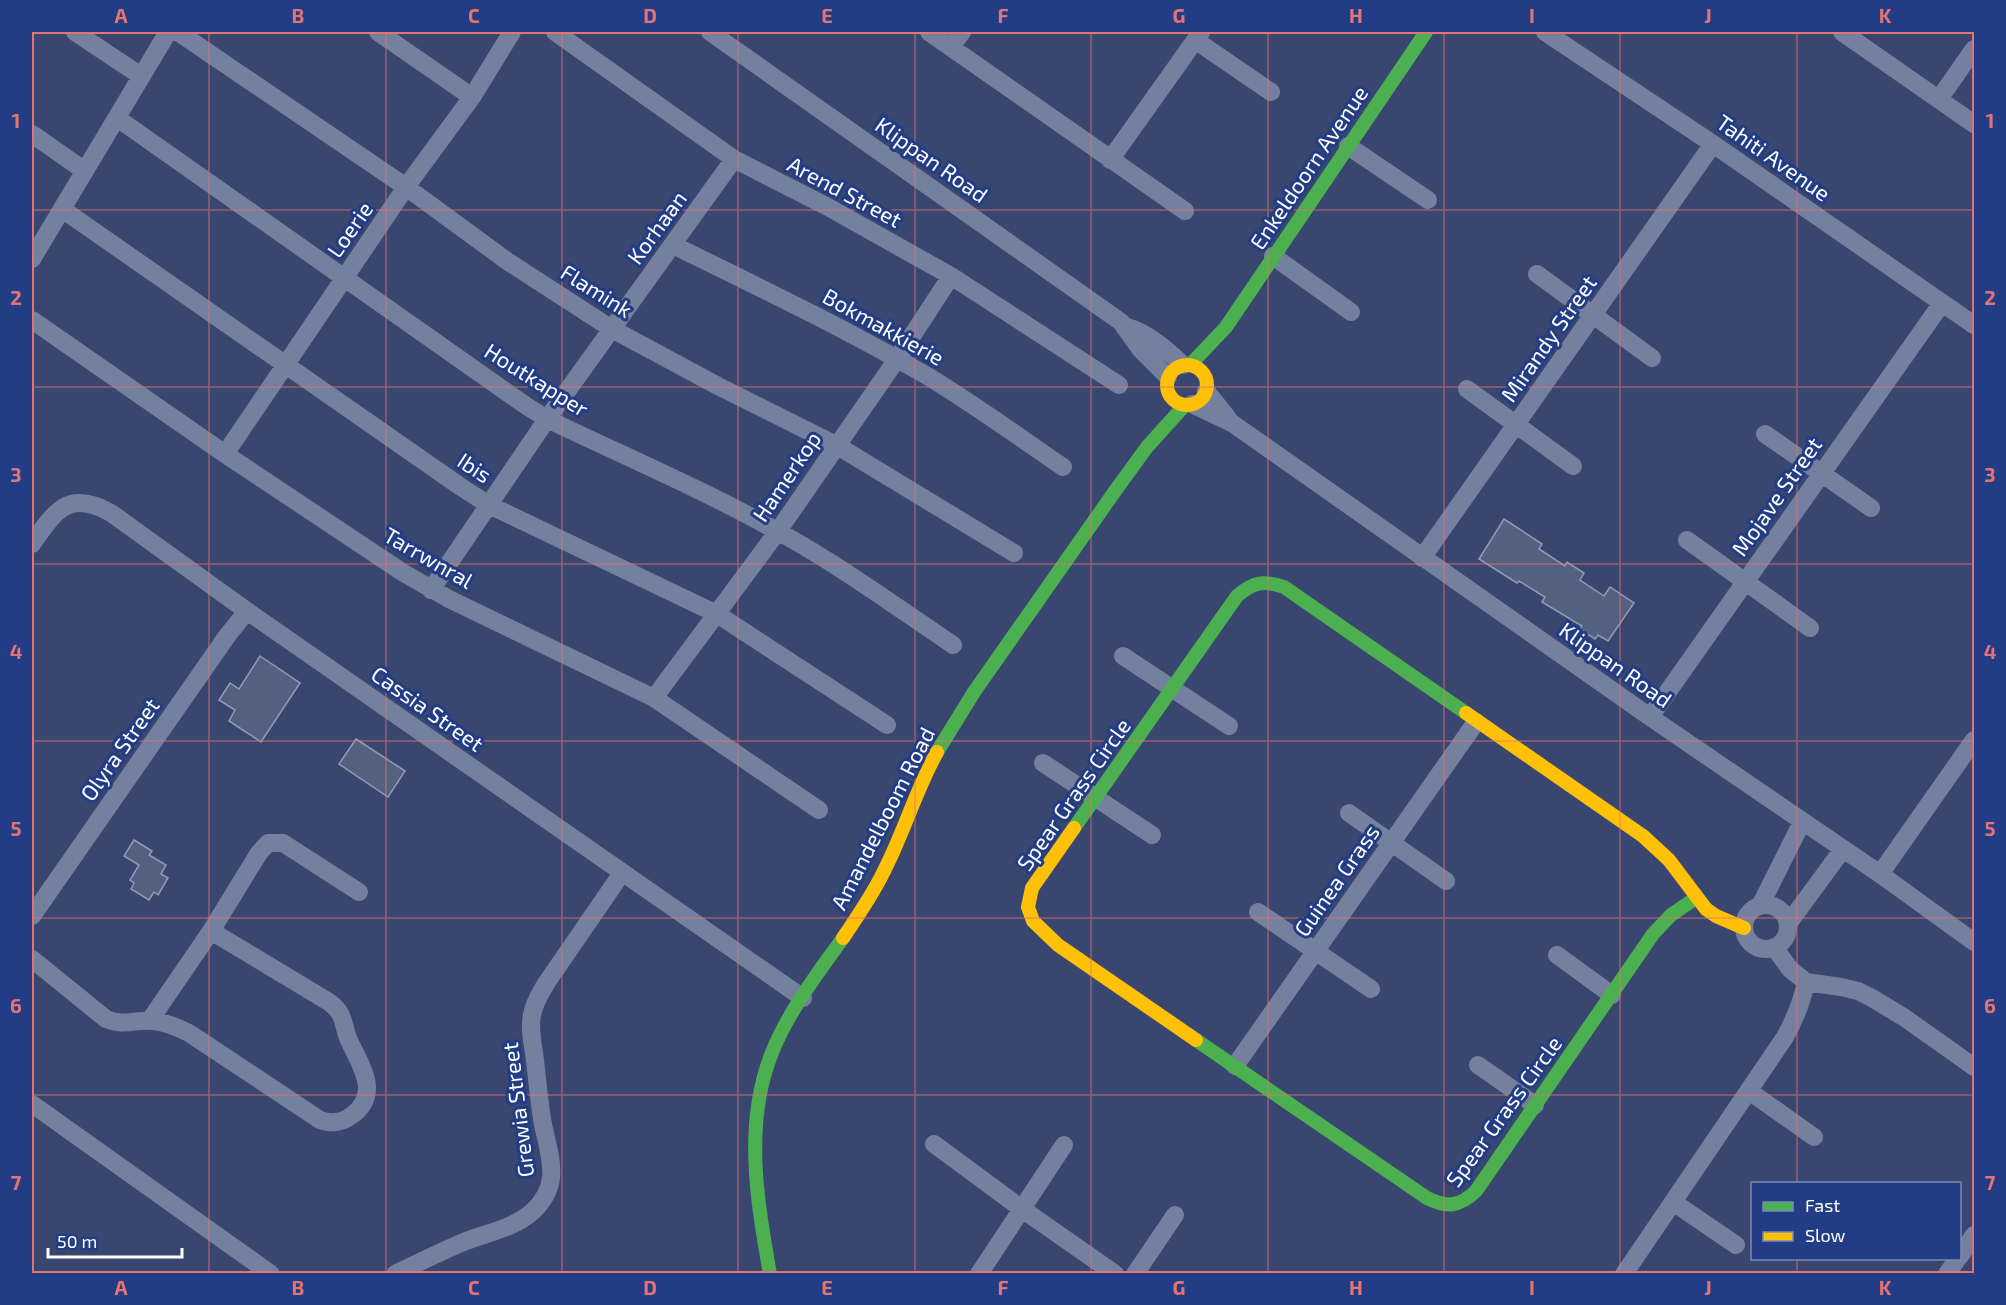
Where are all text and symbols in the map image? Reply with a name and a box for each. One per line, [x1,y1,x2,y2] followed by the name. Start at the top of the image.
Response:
[114,3,128,27] text: A
[292,3,304,27] text: B
[468,3,480,27] text: C
[643,3,657,27] text: D
[821,3,833,27] text: E
[997,3,1009,27] text: F
[1173,3,1185,27] text: G
[1349,3,1363,27] text: H
[1529,3,1535,27] text: I
[1704,3,1712,27] text: J
[1879,3,1892,27] text: K
[1244,80,1372,254] street label: Enkeldoorn Avenue
[12,108,20,132] text: 1
[1712,108,1836,206] street label: Tahiti Avenue
[1986,108,1994,132] text: 1
[871,111,993,207] street label: Klippan Road
[784,150,906,232] street label: Arend Street
[621,185,691,269] street label: Korhaan
[321,196,377,262] street label: Loerie
[557,258,637,322] street label: Flamink
[1495,270,1601,406] street label: Mirandy Street
[819,282,949,370] street label: Bokmakkierie
[10,285,22,309] text: 2
[1984,285,1996,309] text: 2
[480,337,594,421] street label: Houtkapper
[746,426,826,526] street label: Hamerkop
[1726,432,1827,561] street label: Mojave Street
[453,447,497,487] street label: Ibis
[10,462,22,486] text: 3
[1984,462,1996,486] text: 3
[380,521,479,593] street label: Tarrwnral
[1555,616,1677,712] street label: Klippan Road
[10,639,23,663] text: 4
[1984,639,1997,663] text: 4
[367,660,489,756] street label: Cassia Street
[74,693,164,805] street label: Olyra Street
[1011,713,1135,875] street label: Spear Grass Circle
[825,722,939,914] street label: Amandelboom Road
[10,816,22,840] text: 5
[1984,816,1996,840] text: 5
[1288,819,1384,941] street label: Guinea Grass
[10,993,22,1017] text: 6
[1984,993,1996,1017] text: 6
[1440,1031,1566,1191] street label: Spear Grass Circle
[496,1041,538,1179] street label: Grewia Street
[11,1170,22,1194] text: 7
[1985,1170,1996,1194] text: 7
[1751,1182,1961,1260] legend
[1805,1194,1840,1216] text: Fast
[48,1221,182,1259] scale bar
[1805,1224,1846,1246] text: Slow
[57,1230,97,1252] text: 50 m
[114,1275,128,1299] text: A
[292,1275,304,1299] text: B
[468,1275,480,1299] text: C
[643,1275,657,1299] text: D
[821,1275,833,1299] text: E
[997,1275,1009,1299] text: F
[1173,1275,1185,1299] text: G
[1349,1275,1363,1299] text: H
[1529,1275,1535,1299] text: I
[1704,1275,1712,1299] text: J
[1879,1275,1892,1299] text: K

